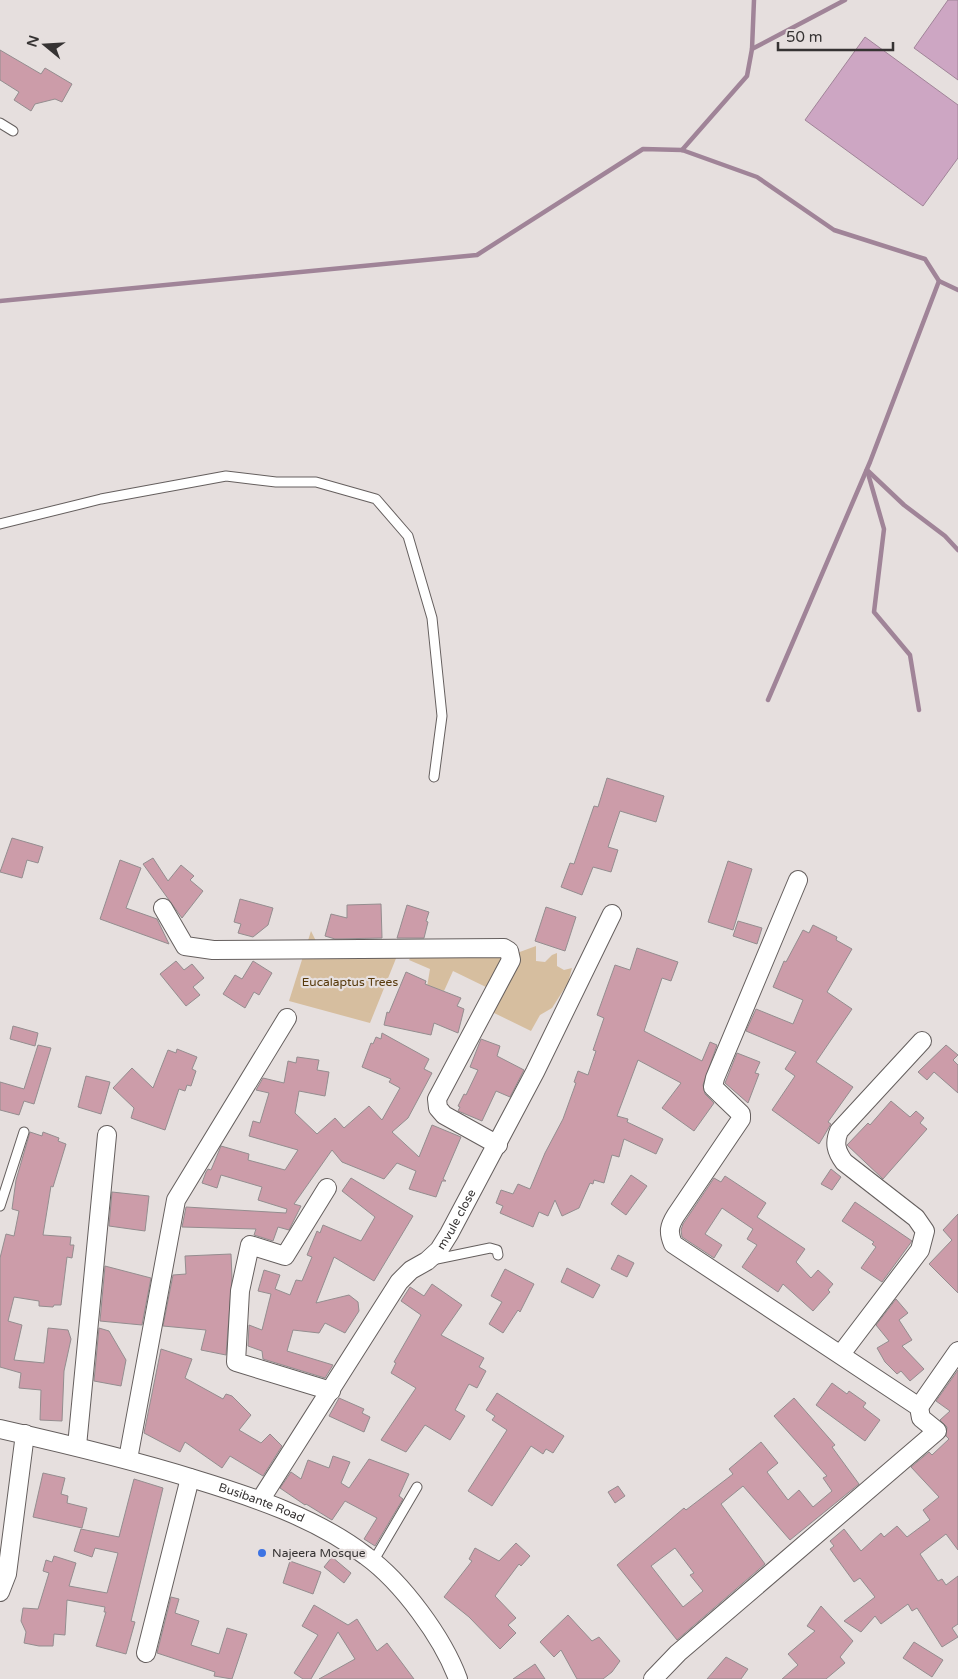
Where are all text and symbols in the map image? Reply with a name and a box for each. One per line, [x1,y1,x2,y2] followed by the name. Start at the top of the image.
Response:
[20,20,70,70] north arrow
[778,20,893,52] scale bar
[786,28,823,46] text: 50 m
[23,33,43,49] text: N
[302,975,398,989] park label: Eucalaptus Trees
[434,1187,479,1252] street label: mvule close
[217,1480,307,1525] street label: Busibante Road
[272,1546,366,1560] place label: Najeera Mosque
[256,1547,268,1559] marker: Najeera Mosque

